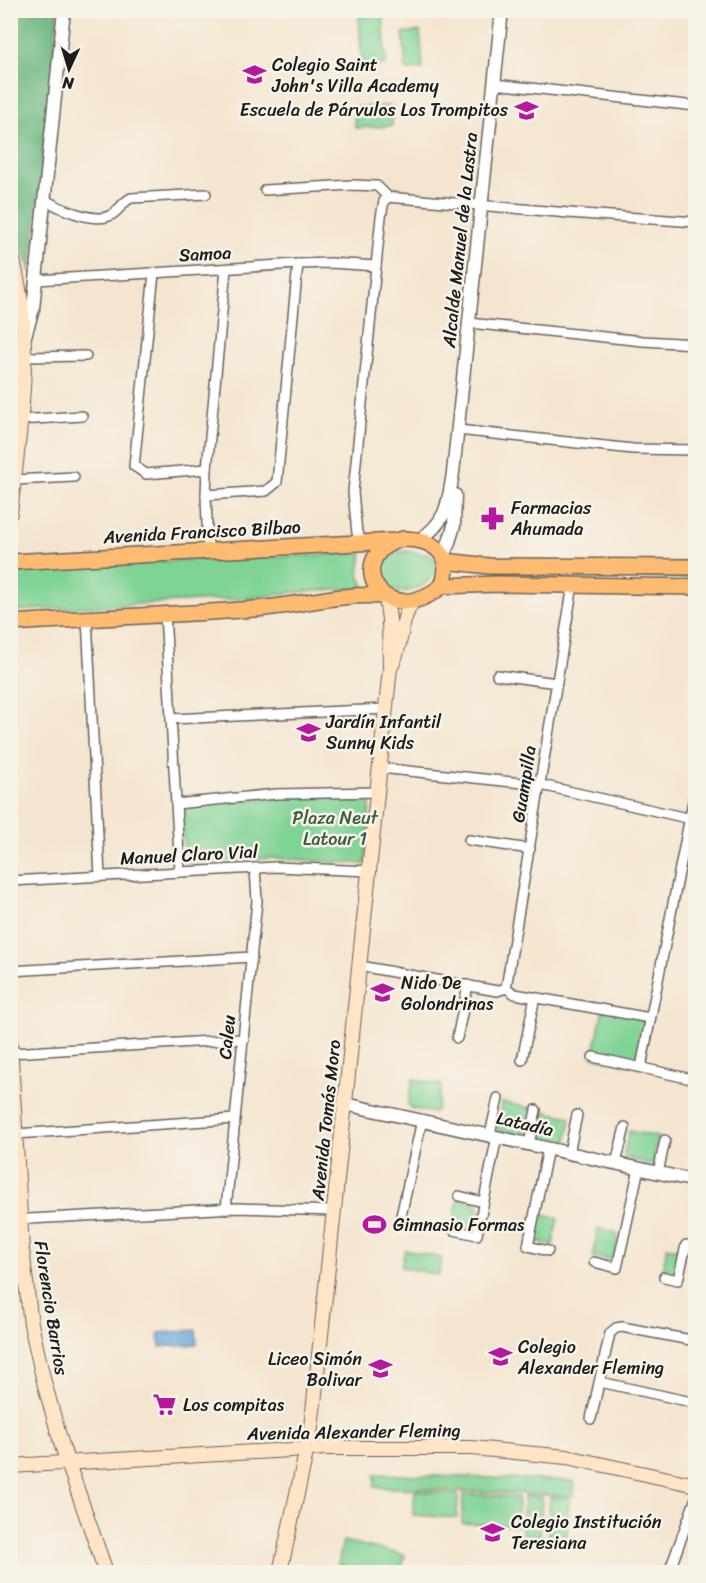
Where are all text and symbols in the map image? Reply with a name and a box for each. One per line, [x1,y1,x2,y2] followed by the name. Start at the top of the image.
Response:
[39,39,99,99] north arrow
[271,49,440,102] place label: Colegio Saint John's Villa Academy
[241,62,267,88] school or university icon: Colegio Saint John's Villa Academy
[61,69,76,98] text: N
[240,94,509,126] place label: Escuela de Párvulos Los Trompitos
[513,97,539,123] school or university icon: Escuela de Párvulos Los Trompitos
[433,131,487,350] street label: Alcalde Manuel de la Lastra
[178,237,232,271] street label: Samoa
[510,492,592,545] place label: Farmacias Ahumada
[480,505,506,531] pharmacy icon: Farmacias Ahumada
[102,511,301,553] street label: Avenida Francisco Bilbao
[325,706,442,759] place label: Jardín Infantil Sunny Kids
[295,719,321,745] school or university icon: Jardín Infantil Sunny Kids
[502,743,546,825] street label: Guampilla
[292,802,379,855] park label: Plaza Neut Latour 1
[119,835,260,875] street label: Manuel Claro Vial
[401,967,494,1020] place label: Nido De Golondrinas
[370,980,396,1006] school or university icon: Nido De Golondrinas
[209,1013,245,1061] street label: Caleu
[302,1038,350,1203] street label: Avenida Tomás Moro
[493,1102,557,1146] street label: Latadía
[393,1209,525,1241] place label: Gimnasio Formas
[362,1212,388,1238] sports icon: Gimnasio Formas
[25,1238,78,1378] street label: Florencio Barrios
[517,1331,664,1384] place label: Colegio Alexander Fleming
[268,1343,364,1396] place label: Liceo Simón Bolivar
[487,1344,513,1370] school or university icon: Colegio Alexander Fleming
[367,1356,393,1382] school or university icon: Liceo Simón Bolivar
[183,1389,285,1421] place label: Los compitas
[152,1392,178,1418] supermarket icon: Los compitas
[246,1414,461,1450] street label: Avenida Alexander Fleming
[511,1506,662,1559] place label: Colegio Institución Teresiana
[480,1519,506,1545] school or university icon: Colegio Institución Teresiana

